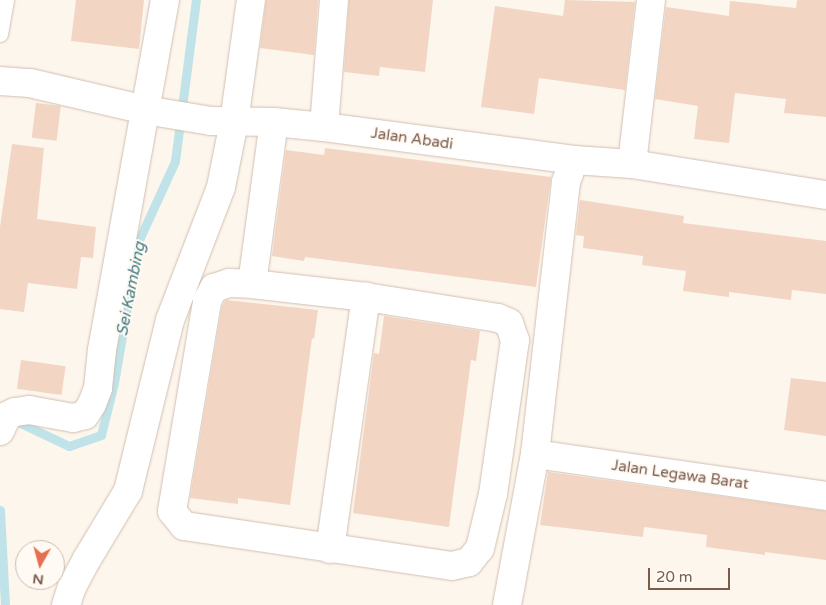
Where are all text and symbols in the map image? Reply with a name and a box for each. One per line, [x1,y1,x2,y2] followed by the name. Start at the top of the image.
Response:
[370,124,454,154] street label: Jalan Abadi
[112,240,150,338] water label: Sei Kambing
[610,456,750,494] street label: Jalan Legawa Barat
[15,540,65,590] north arrow
[651,558,734,590] scale bar
[656,568,693,586] text: 20 m
[32,570,45,589] text: N

